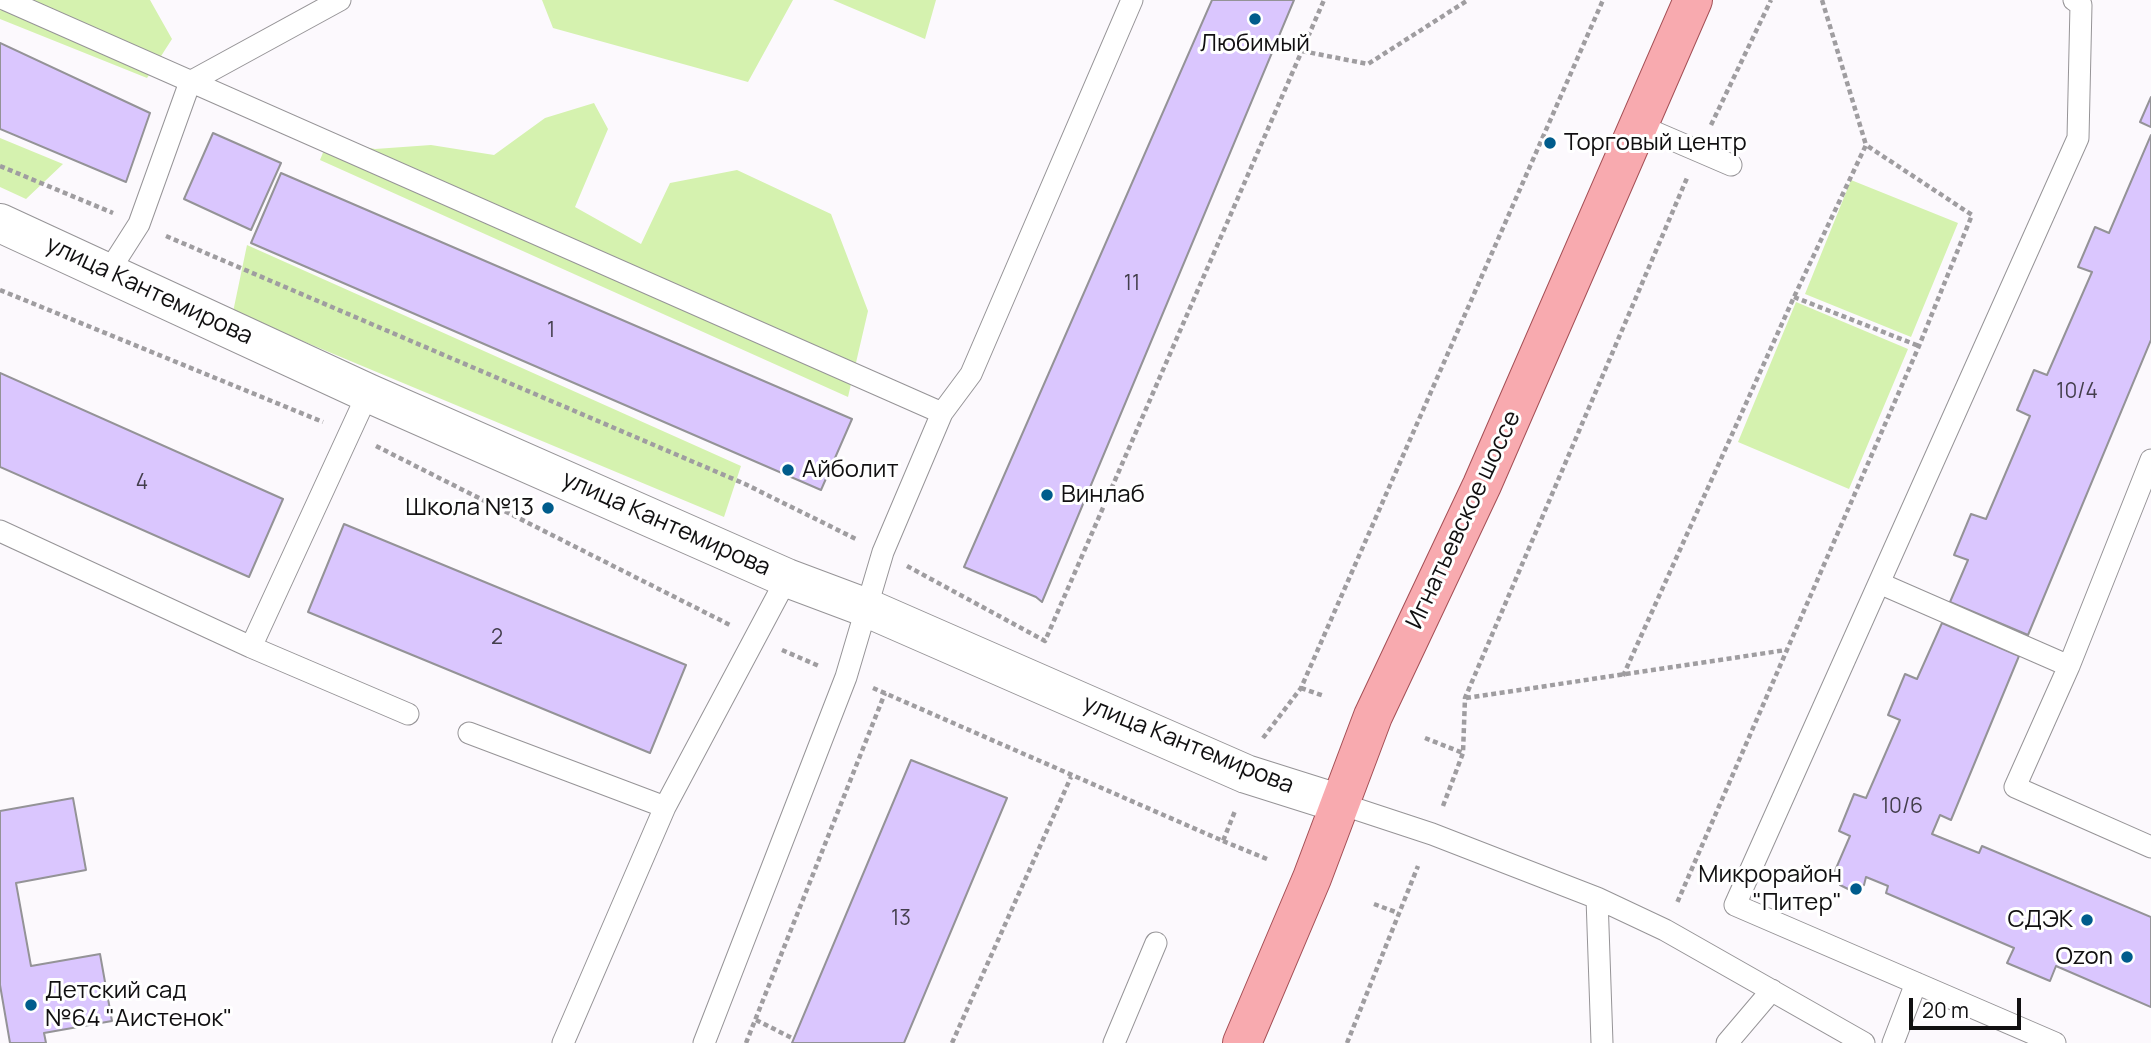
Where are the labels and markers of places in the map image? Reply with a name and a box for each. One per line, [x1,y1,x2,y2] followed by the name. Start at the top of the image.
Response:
[1247,11,1263,27] marker: Любимый
[1200,30,1310,58] place label: Любимый
[1564,129,1747,157] place label: Торговый центр
[1542,135,1558,151] marker: Торговый центр
[802,456,899,484] place label: Айболит
[780,462,796,478] marker: Айболит
[1061,481,1145,509] place label: Винлаб
[1039,487,1055,503] marker: Винлаб
[405,494,534,522] place label: Школа №13
[540,500,556,516] marker: Школа №13
[1698,861,1842,917] place label: Микрорайон "Питер"
[1848,881,1864,897] marker: Микрорайон "Питер"
[2007,906,2073,934] place label: СДЭК
[2079,912,2095,928] marker: СДЭК
[2055,943,2113,971] place label: Ozon
[2119,949,2135,965] marker: Ozon
[45,977,233,1033] place label: Детский сад №64 "Аистенок"
[23,997,39,1013] marker: Детский сад №64 "Аистенок"

